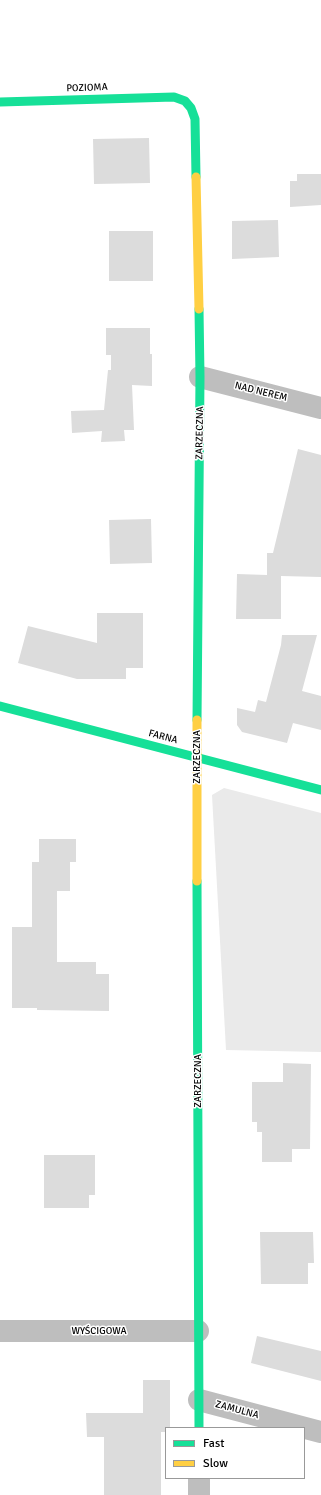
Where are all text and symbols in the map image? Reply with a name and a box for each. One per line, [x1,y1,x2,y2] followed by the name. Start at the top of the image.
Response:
[66,81,108,95] street label: POZIOMA
[233,380,289,404] street label: NAD NEREM
[194,406,206,460] street label: ZARZECZNA
[147,727,179,747] street label: FARNA
[191,730,203,784] street label: ZARZECZNA
[192,1054,204,1108] street label: ZARZECZNA
[71,1325,127,1337] street label: WYŚCIGOWA
[214,1398,260,1422] street label: ZAMULNA
[165,1427,305,1479] legend
[203,1436,224,1451] text: Fast
[203,1456,228,1471] text: Slow

